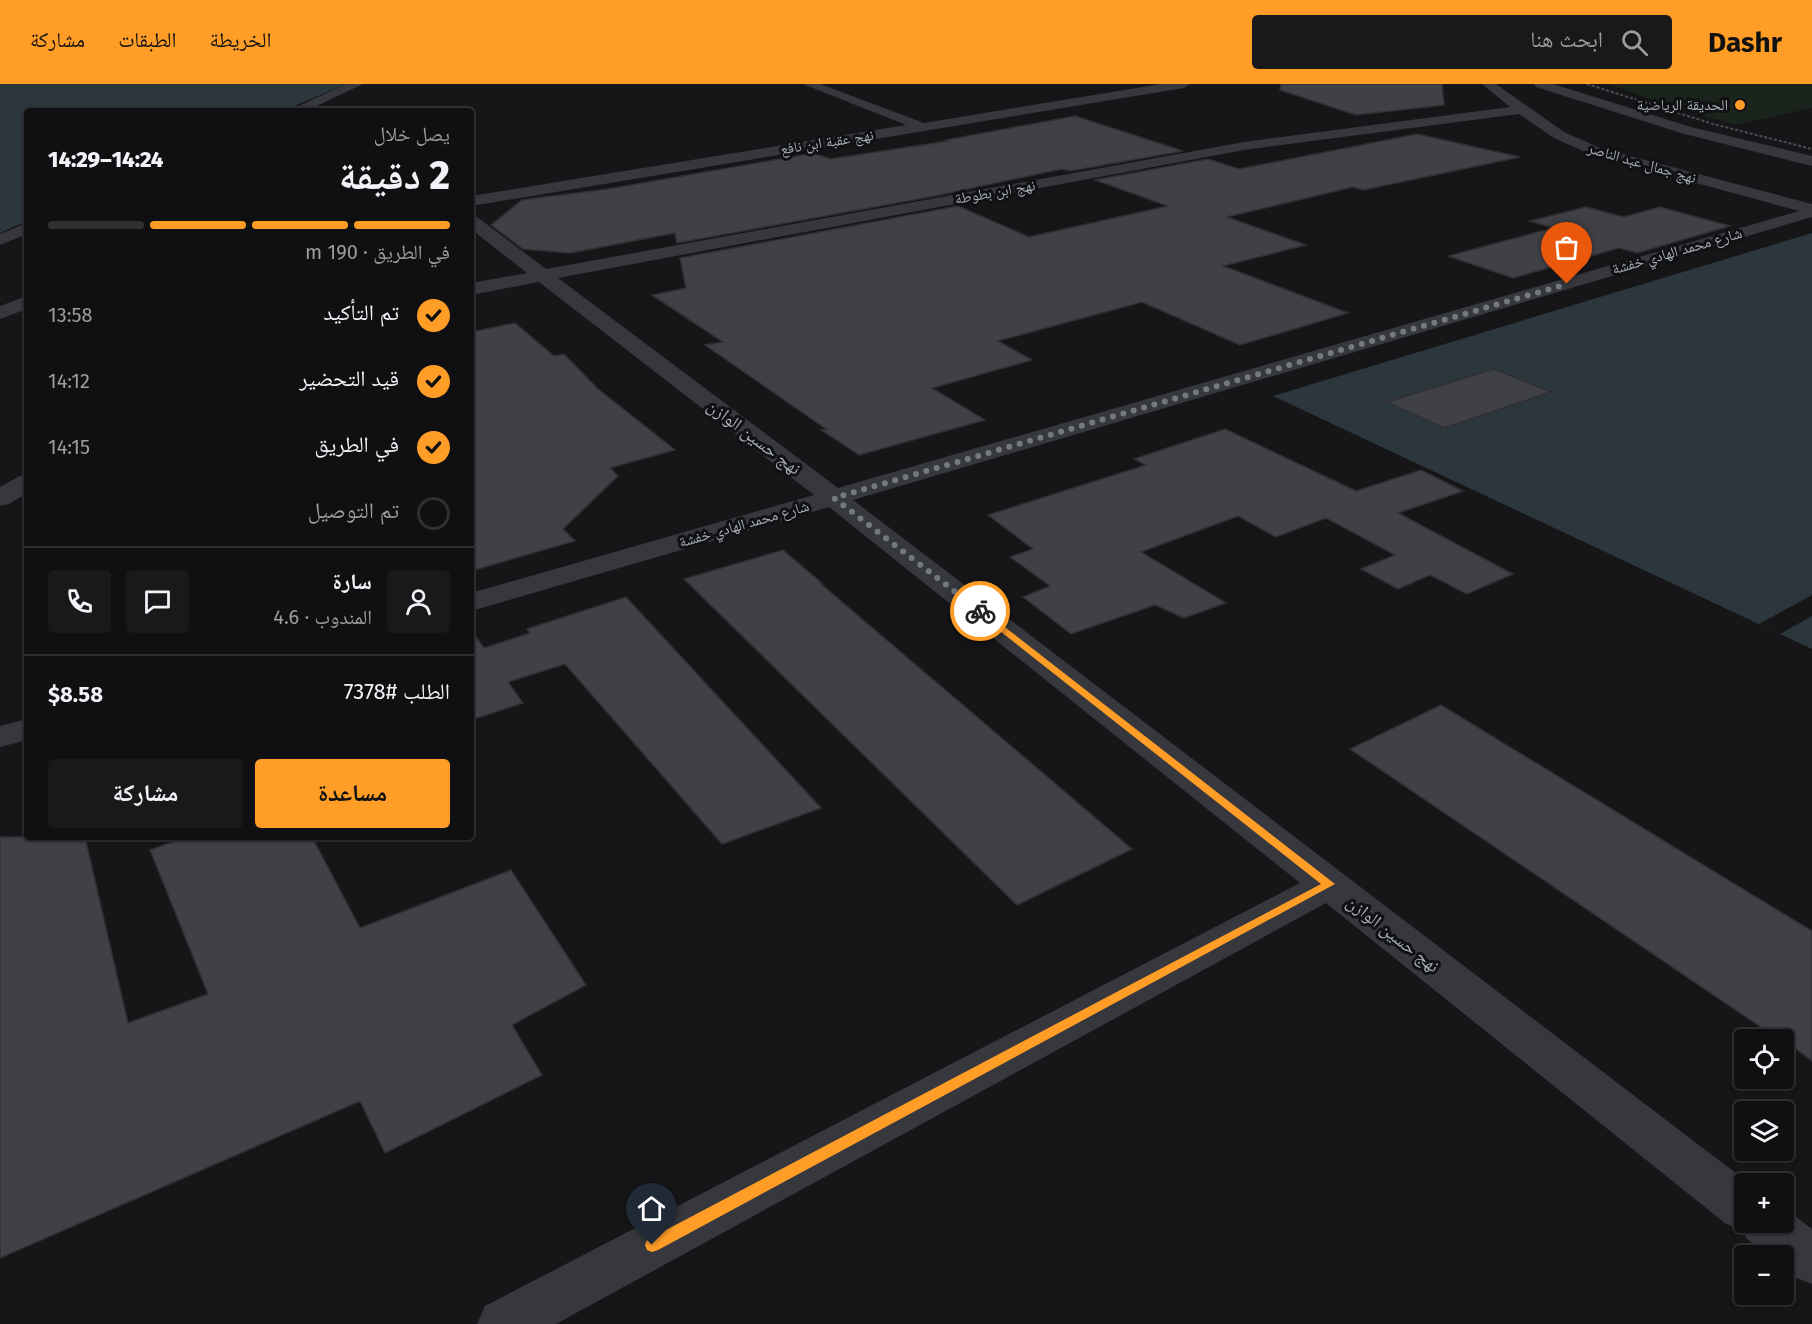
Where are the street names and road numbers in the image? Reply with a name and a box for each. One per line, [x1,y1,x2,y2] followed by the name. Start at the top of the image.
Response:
[779,126,875,159] street label: نهج عقبة ابن نافع
[1584,139,1698,188] street label: نهج جمال عبد الناصر
[953,176,1037,209] street label: نهج ابن بطوطة
[1610,224,1745,281] street label: شارع محمد الهادي خفشة
[702,394,805,480] street label: نهج حسين الوازن
[677,497,812,554] street label: شارع محمد الهادي خفشة
[1341,891,1444,978] street label: نهج حسين الوازن

